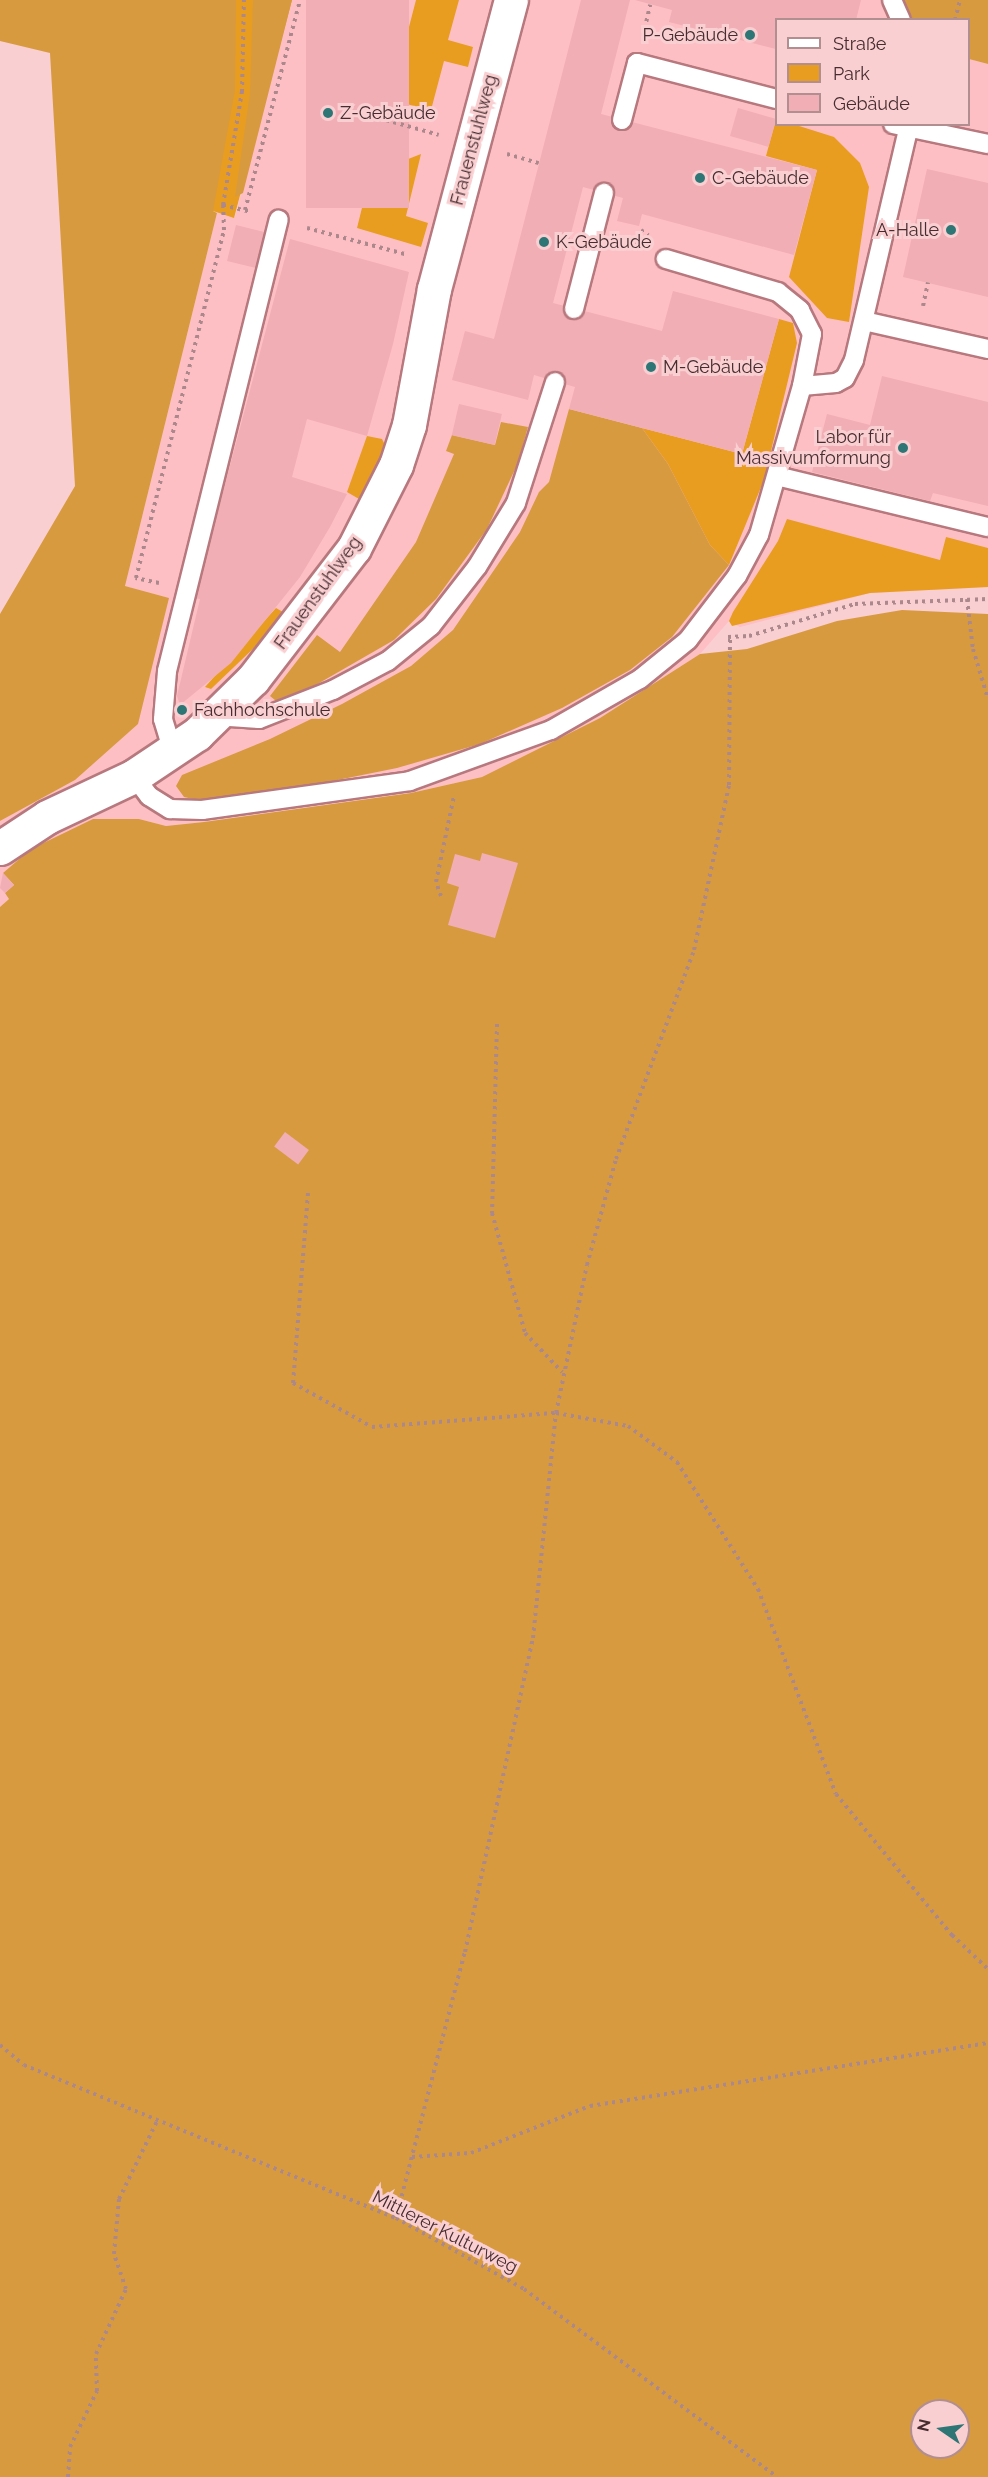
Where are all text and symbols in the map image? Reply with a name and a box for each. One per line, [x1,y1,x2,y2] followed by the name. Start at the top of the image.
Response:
[775,18,970,126] legend
[642,24,738,46] place label: P-Gebäude
[743,28,757,42] marker: P-Gebäude
[833,33,886,54] text: Straße
[833,63,870,84] text: Park
[446,72,502,208] street label: Frauenstuhlweg
[833,93,910,114] text: Gebäude
[340,102,436,124] place label: Z-Gebäude
[321,106,335,120] marker: Z-Gebäude
[712,167,809,189] place label: C-Gebäude
[693,171,707,185] marker: C-Gebäude
[876,219,939,241] place label: A-Halle
[944,223,958,237] marker: A-Halle
[556,231,652,253] place label: K-Gebäude
[537,235,551,249] marker: K-Gebäude
[663,356,763,378] place label: M-Gebäude
[644,360,658,374] marker: M-Gebäude
[736,427,891,470] place label: Labor für Massivumformung
[896,441,910,455] marker: Labor für Massivumformung
[270,532,366,654] street label: Frauenstuhlweg
[194,699,330,721] place label: Fachhochschule
[175,703,189,717] marker: Fachhochschule
[369,2186,521,2278] street label: Mittlerer Kulturweg
[910,2399,970,2459] north arrow
[913,2417,935,2433] text: N

